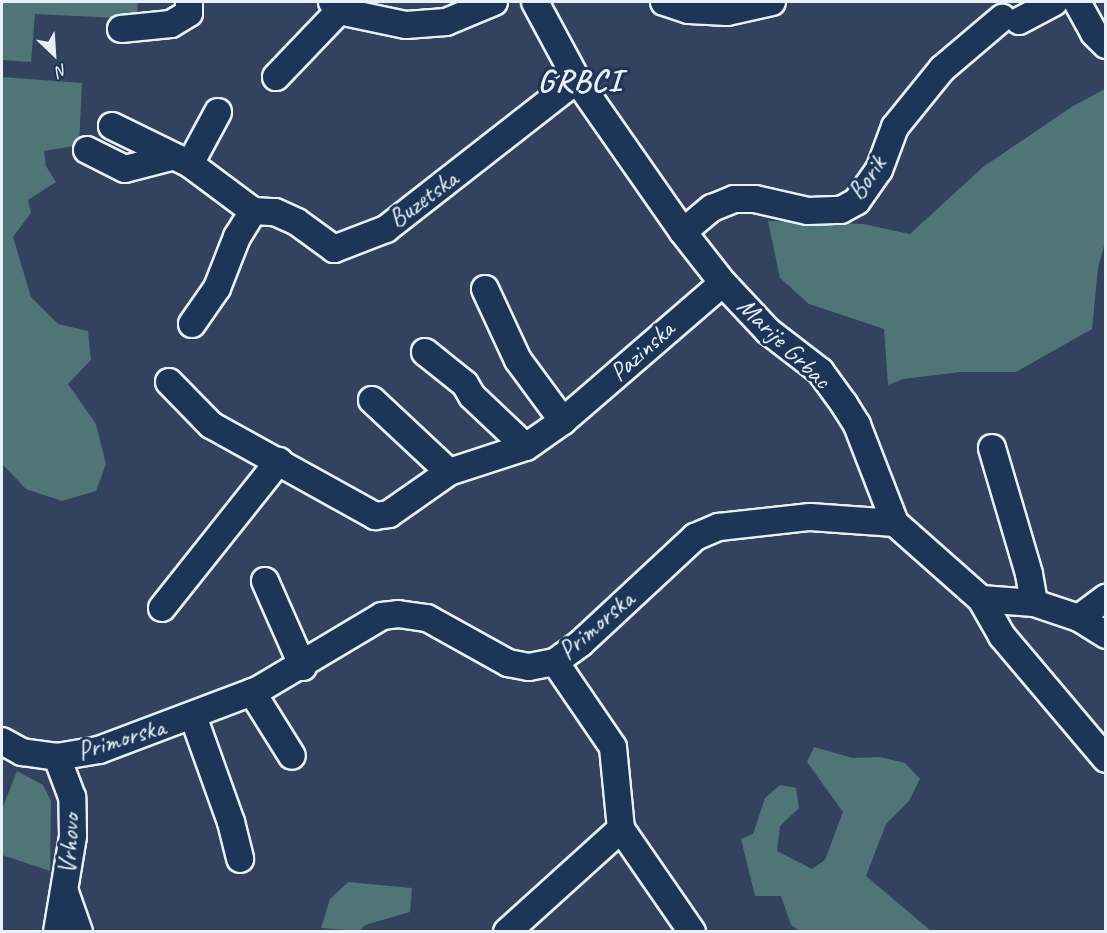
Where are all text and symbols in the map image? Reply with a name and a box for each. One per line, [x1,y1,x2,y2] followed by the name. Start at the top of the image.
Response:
[24,24,84,84] north arrow
[53,59,70,81] text: N
[538,62,622,100] district label: GRBCI
[841,150,893,206] street label: Borik
[382,163,464,235] street label: Buzetska
[730,291,838,395] street label: Marije Grbac
[603,314,681,388] street label: Pazinska
[552,584,640,666] street label: Primorska
[73,711,169,767] street label: Primorska
[51,813,87,875] street label: Vrhovo

